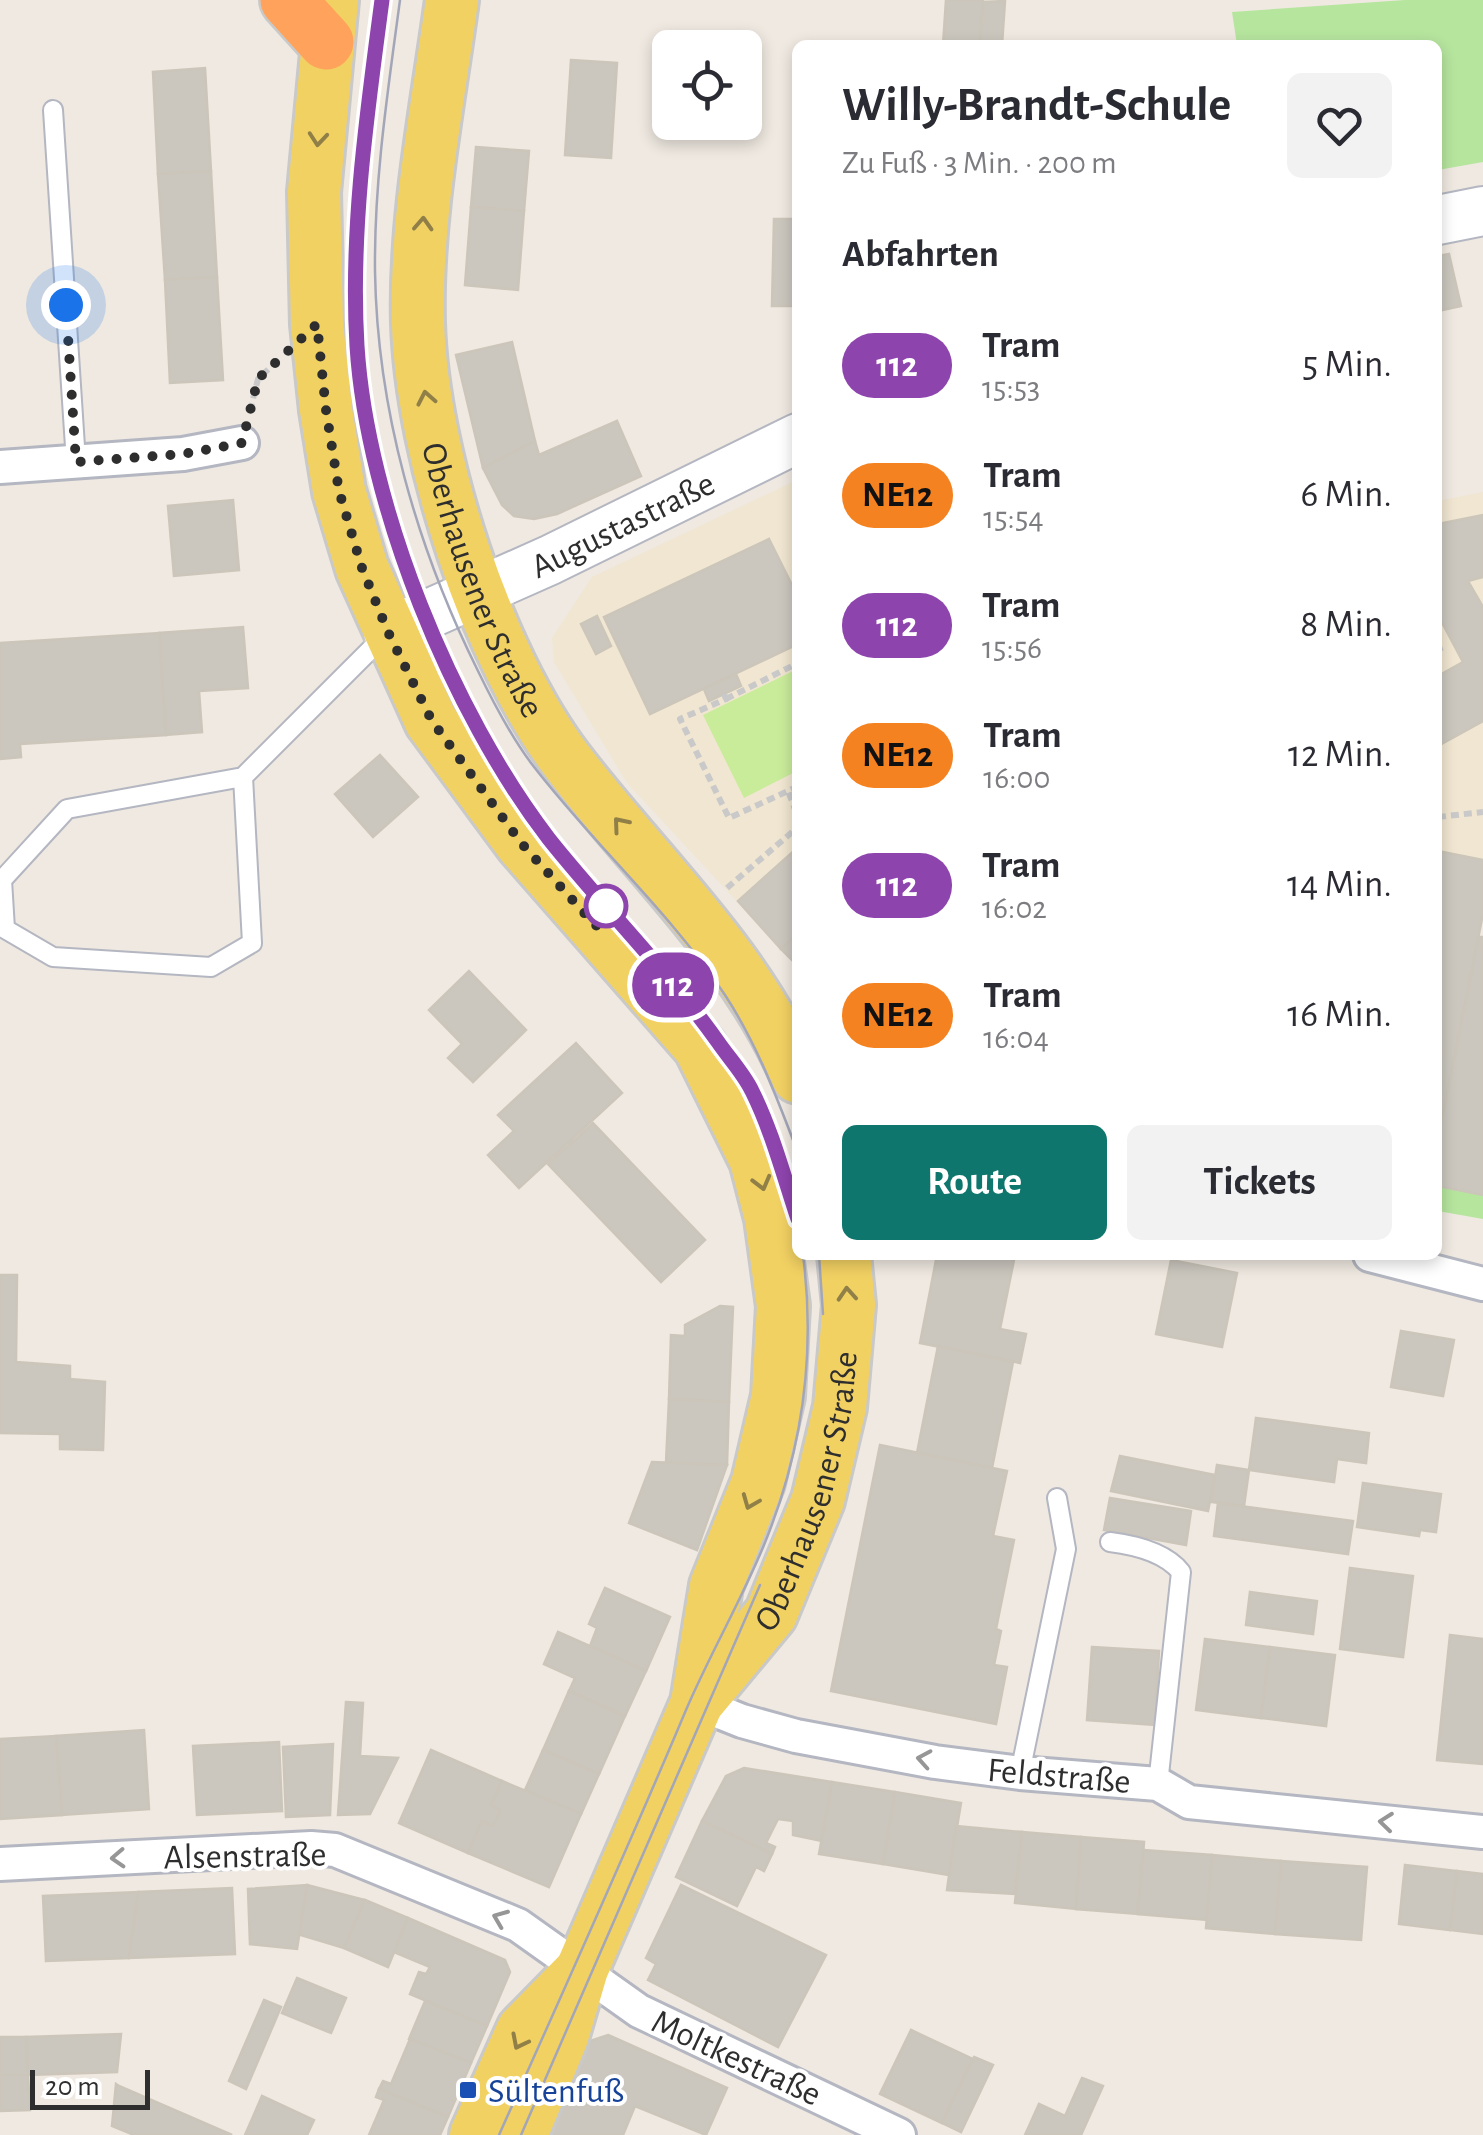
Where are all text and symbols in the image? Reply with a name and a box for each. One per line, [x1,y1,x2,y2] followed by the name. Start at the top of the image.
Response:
[652,30,762,140] map controls
[652,30,762,140] button: locate
[1287,73,1392,178] button: heart
[842,82,1231,130] text: Willy-Brandt-Schule
[307,131,329,147] one-way arrow
[842,147,1117,179] text: Zu Fuß · 3 Min. · 200 m
[412,215,433,231] one-way arrow
[842,236,999,274] text: Abfahrten
[41,280,91,330] your location
[982,327,1061,365] text: Tram
[1302,346,1392,384] text: 5 Min.
[876,348,918,383] text: 112
[982,372,1040,404] text: 15:53
[416,390,437,406] one-way arrow
[415,440,550,724] street label: Oberhausener Straße
[983,457,1062,495] text: Tram
[526,466,720,585] street label: Augustastraße
[1300,476,1392,514] text: 6 Min.
[862,478,933,513] text: NE12
[983,502,1044,534] text: 15:54
[982,587,1061,625] text: Tram
[1300,606,1392,644] text: 8 Min.
[876,608,918,643] text: 112
[982,632,1042,664] text: 15:56
[983,717,1062,755] text: Tram
[1288,736,1392,774] text: 12 Min.
[862,738,933,773] text: NE12
[983,762,1050,794] text: 16:00
[614,817,632,835] one-way arrow
[982,847,1061,885] text: Tram
[1287,866,1392,904] text: 14 Min.
[876,868,918,903] text: 112
[585,885,627,927] unlabelled marker
[982,892,1047,924] text: 16:02
[616,952,730,1018] line badge: 112
[652,968,694,1003] text: 112
[983,977,1062,1015] text: Tram
[1287,996,1392,1034] text: 16 Min.
[862,998,933,1033] text: NE12
[983,1022,1049,1054] text: 16:04
[842,1125,1107,1240] button: Route
[1127,1125,1392,1240] button: Tickets
[750,1174,771,1191] one-way arrow
[837,1286,858,1302] one-way arrow
[748,1350,864,1639] street label: Oberhausener Straße
[741,1492,761,1509] one-way arrow
[916,1749,932,1770] one-way arrow
[986,1753,1132,1800] street label: Feldstraße
[1378,1812,1394,1834] one-way arrow
[163,1838,327,1875] street label: Alsenstraße
[110,1847,126,1868] one-way arrow
[492,1909,509,1929] one-way arrow
[646,2004,826,2113] street label: Moltkestraße
[511,2031,531,2049] one-way arrow
[30,2065,150,2110] scale bar
[45,2073,100,2101] text: 20 m
[488,2074,624,2109] place label: Sültenfuß
[457,2079,479,2101] marker: Sültenfuß

